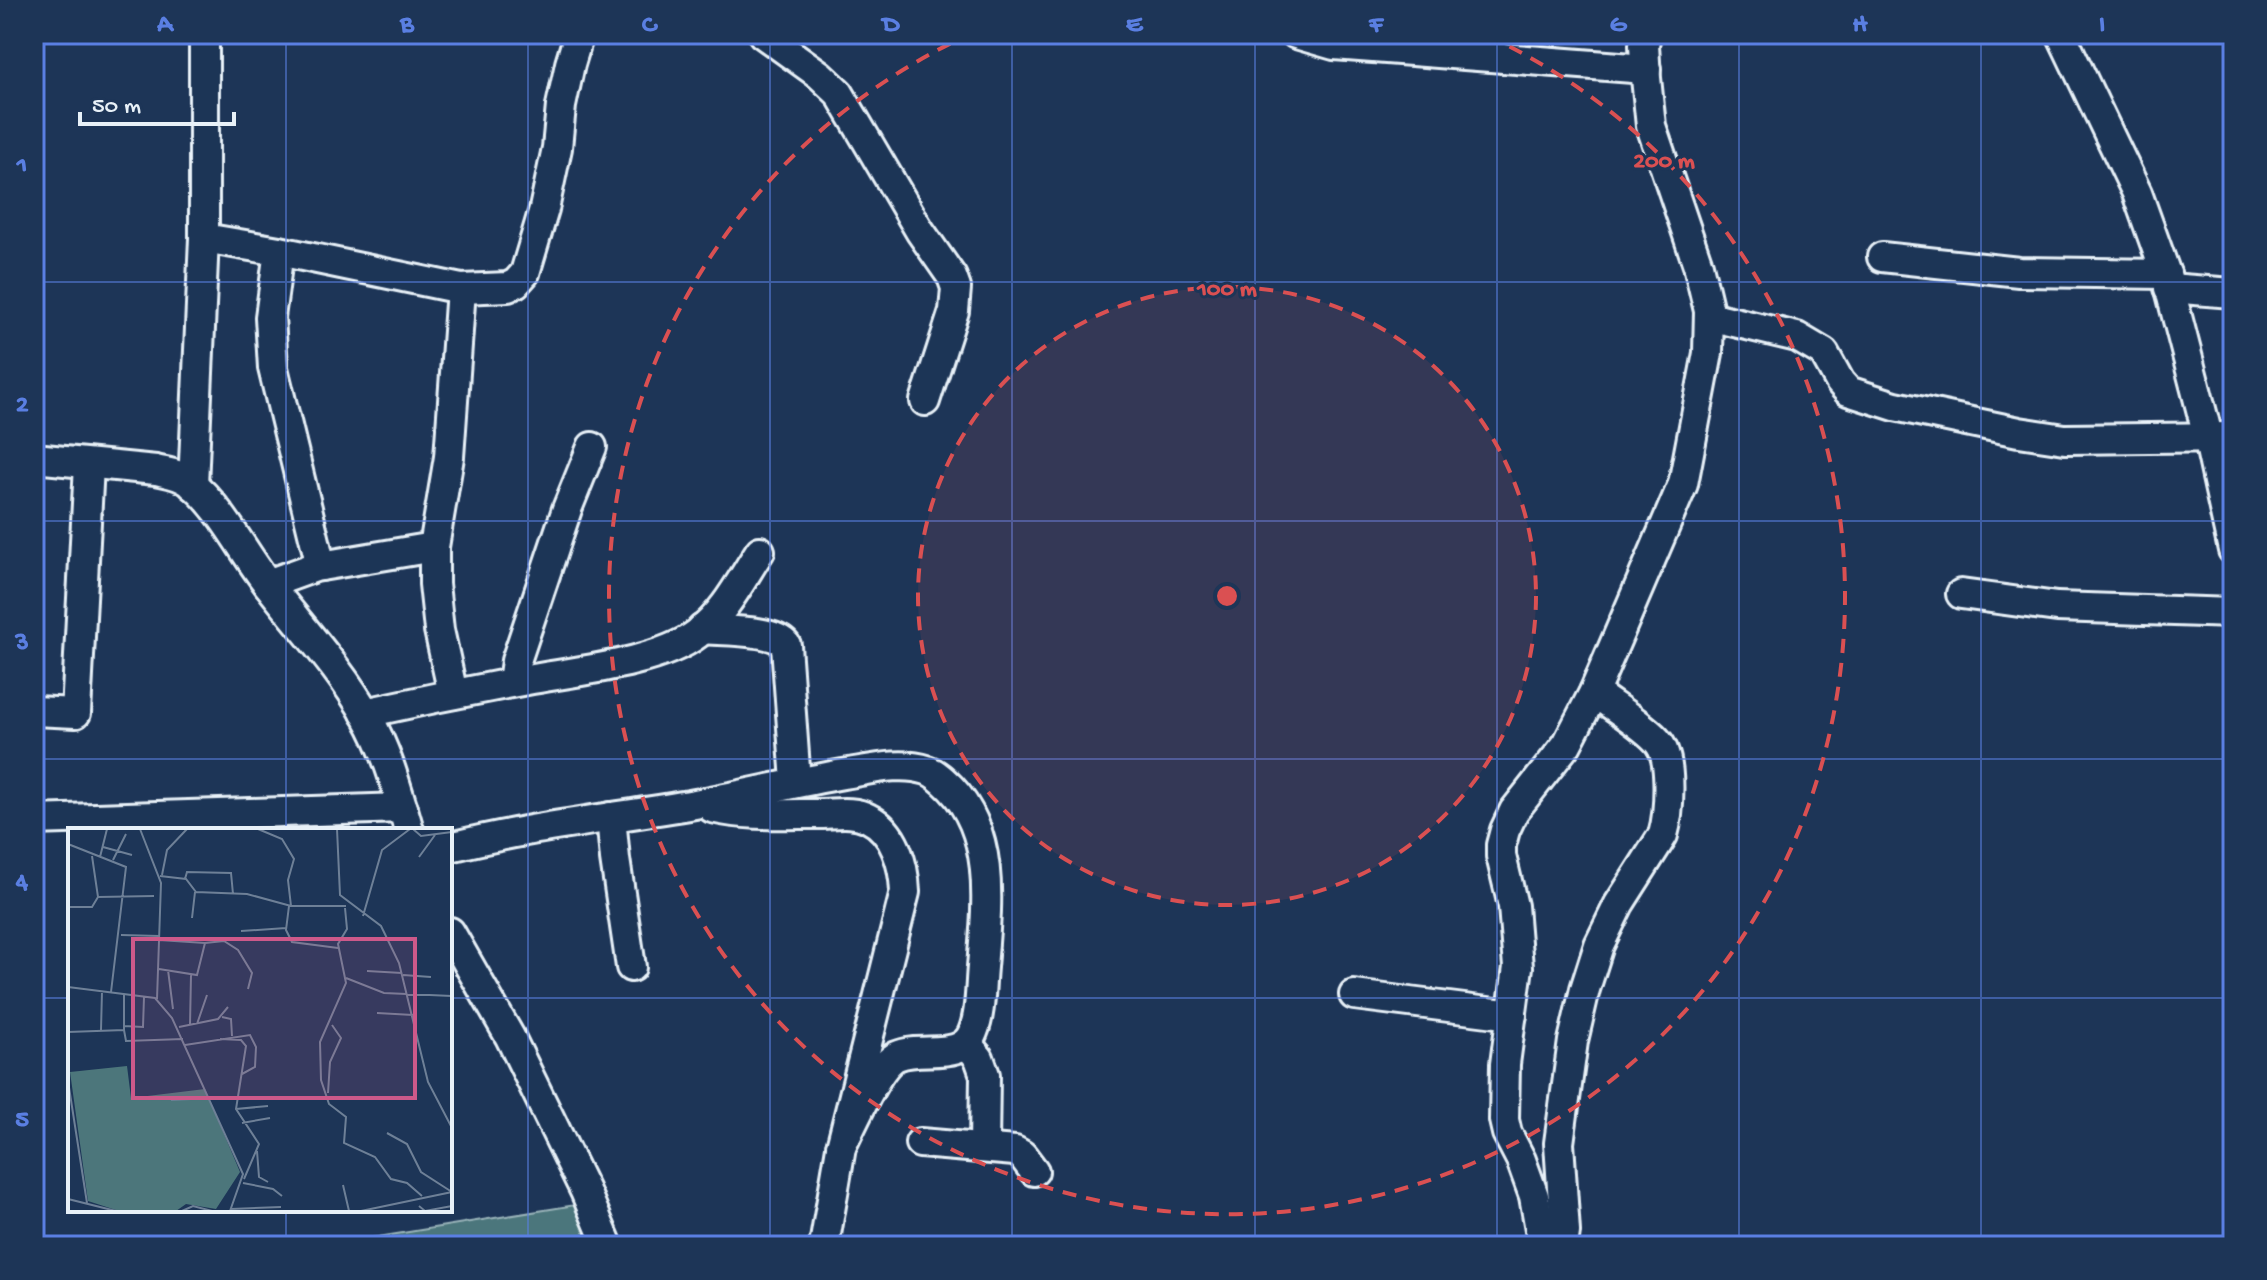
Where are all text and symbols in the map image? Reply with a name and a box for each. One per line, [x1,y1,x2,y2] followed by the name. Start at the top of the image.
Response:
[156,11,174,42] text: A
[399,11,415,42] text: B
[642,11,659,42] text: C
[881,11,901,42] text: D
[1126,11,1144,42] text: E
[1368,11,1384,42] text: F
[1610,11,1628,42] text: G
[1853,11,1869,42] text: H
[2099,11,2105,42] text: I
[80,76,234,126] scale bar
[92,93,141,122] text: 50 m
[1633,148,1695,177] text: 200 m
[16,152,27,183] text: 1
[1196,276,1257,305] text: 100 m
[16,391,29,422] text: 2
[1213,582,1241,610] centre of rings
[14,629,29,660] text: 3
[68,828,452,1212] inset map
[15,868,29,899] text: 4
[15,1106,29,1137] text: 5

